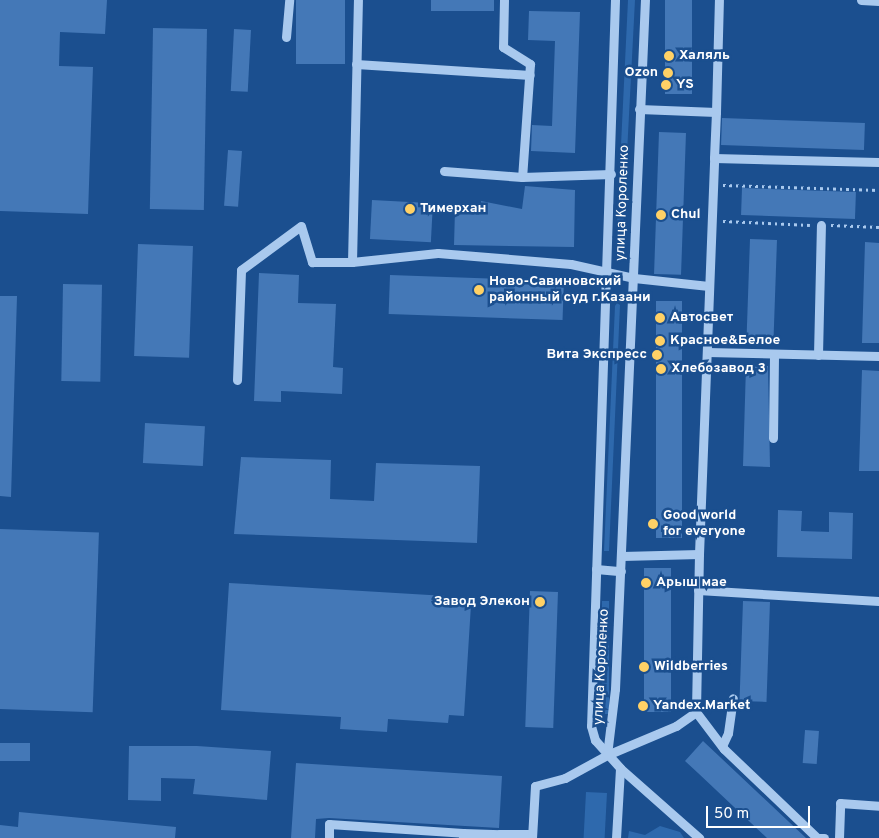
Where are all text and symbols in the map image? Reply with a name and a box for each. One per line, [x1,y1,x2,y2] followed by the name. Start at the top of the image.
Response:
[679,48,730,64] place label: Халяль
[663,50,675,62] marker: Халяль
[625,65,658,81] place label: Ozon
[662,67,674,79] marker: Ozon
[676,77,694,93] place label: YS
[660,79,672,91] marker: YS
[613,144,633,262] street label: улица Короленко
[420,201,486,217] place label: Тимерхан
[404,203,416,215] marker: Тимерхан
[671,207,701,223] place label: Chul
[655,209,667,221] marker: Chul
[489,274,651,306] place label: Ново-Савиновский районный суд г.Казани
[473,284,485,296] marker: Ново-Савиновский районный суд г.Казани
[670,310,733,326] place label: Автосвет
[654,312,666,324] marker: Автосвет
[670,333,780,349] place label: Красное&Белое
[654,335,666,347] marker: Красное&Белое
[546,347,647,363] place label: Вита Экспресс
[651,349,663,361] marker: Вита Экспресс
[671,361,766,377] place label: Хлебозавод 3
[655,363,667,375] marker: Хлебозавод 3
[663,508,746,540] place label: Good world for everyone
[647,518,659,530] marker: Good world for everyone
[656,575,727,591] place label: Арыш мае
[640,577,652,589] marker: Арыш мае
[434,594,530,610] place label: Завод Элекон
[534,596,546,608] marker: Завод Элекон
[591,608,613,726] street label: улица Короленко
[654,659,728,675] place label: Wildberries
[638,661,650,673] marker: Wildberries
[653,698,751,714] place label: Yandex.Market
[637,700,649,712] marker: Yandex.Market
[709,796,813,828] scale bar
[714,805,749,824] text: 50 m

